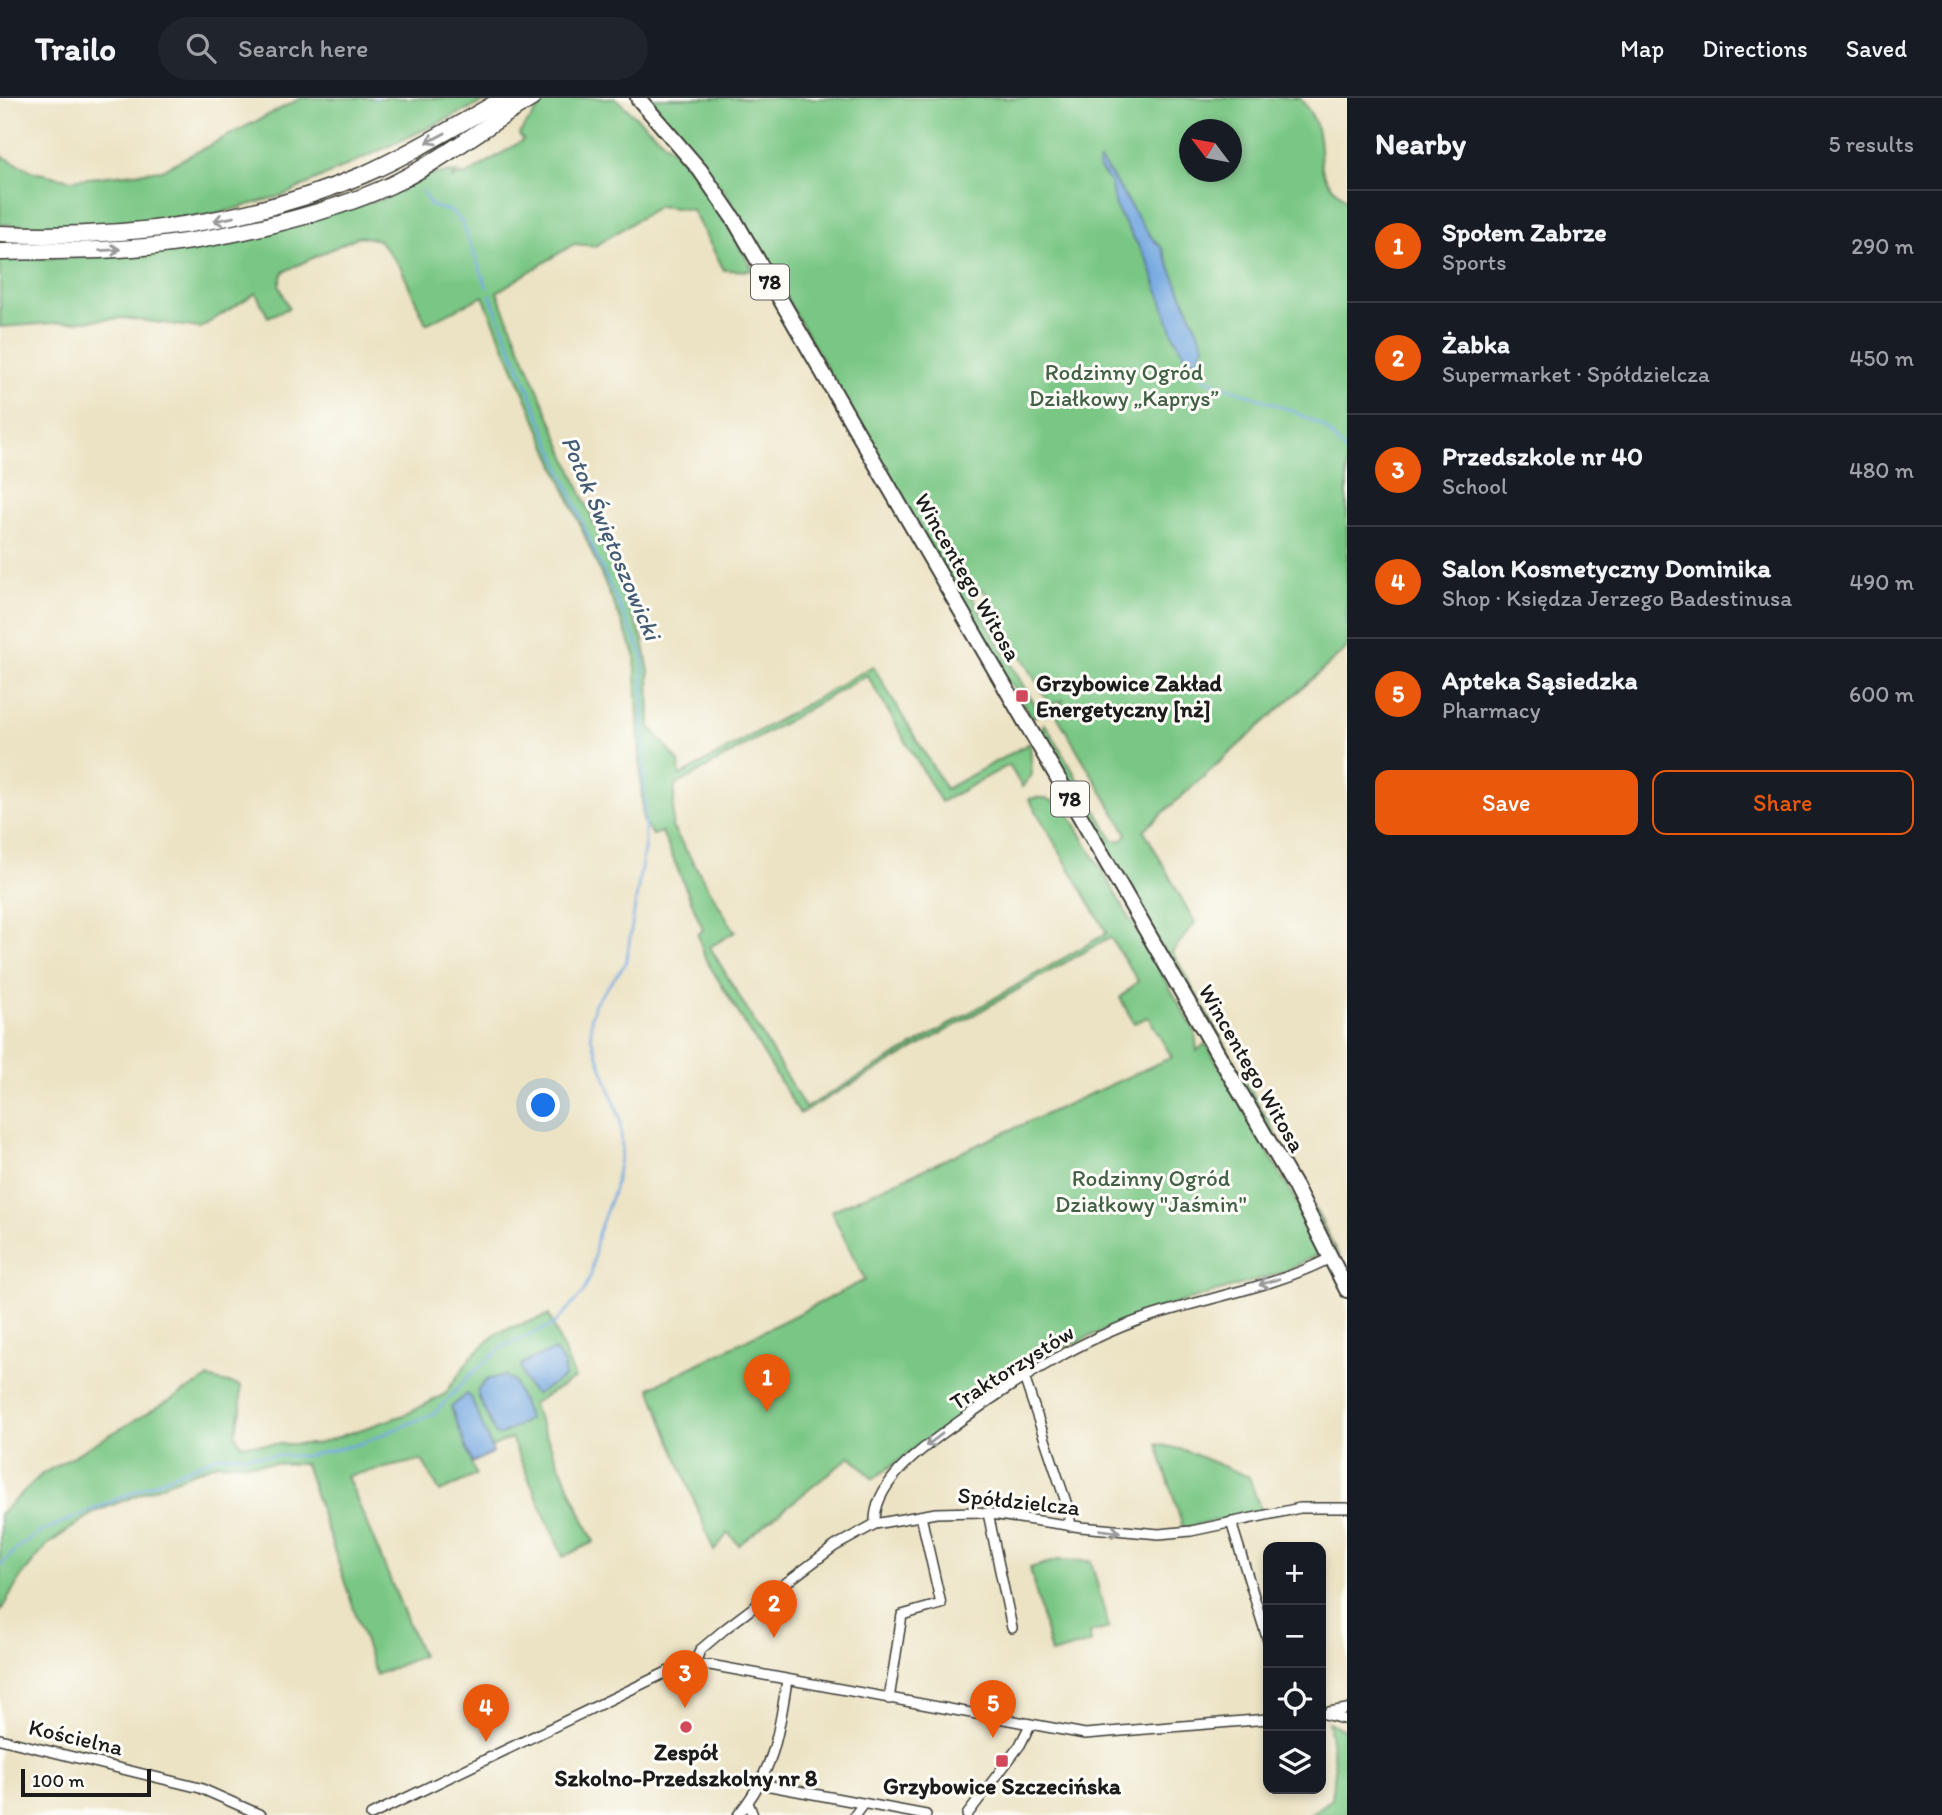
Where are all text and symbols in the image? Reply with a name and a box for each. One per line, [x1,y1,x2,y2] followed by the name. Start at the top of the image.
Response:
[158,17,648,80] search box
[35,29,116,68] text: Trailo
[182,29,220,67] icon: search
[238,32,368,64] text: Search here
[1620,34,1664,63] text: Map
[1702,34,1808,63] text: Directions
[1846,34,1907,63] text: Saved
[1179,119,1242,182] north arrow
[1375,125,1466,162] text: Nearby
[1828,130,1914,158] text: 5 results
[426,132,447,145] one-way arrow
[214,213,236,226] one-way arrow
[1442,216,1607,248] text: Społem Zabrze
[1393,232,1403,260] text: 1
[1851,232,1914,260] text: 290 m
[98,243,121,256] one-way arrow
[1442,248,1506,276] text: Sports
[751,264,789,300] road number: 78
[1442,328,1510,360] text: Żabka
[1392,344,1404,372] text: 2
[1849,344,1914,372] text: 450 m
[1029,358,1219,412] park label: Rodzinny Ogród Działkowy „Kaprys”
[1442,360,1710,388] text: Supermarket · Spółdzielcza
[555,431,669,647] water label: Potok Świętoszowicki
[1442,440,1643,472] text: Przedszkole nr 40
[1392,456,1404,484] text: 3
[1849,456,1914,484] text: 480 m
[1442,472,1507,500] text: School
[909,488,1027,666] street label: Wincentego Witosa
[1442,552,1771,584] text: Salon Kosmetyczny Dominika
[1391,568,1405,596] text: 4
[1849,568,1914,596] text: 490 m
[1442,584,1792,612] text: Shop · Księdza Jerzego Badestinusa
[1442,664,1638,696] text: Apteka Sąsiedzka
[1036,669,1223,723] place label: Grzybowice Zakład Energetyczny [nż]
[1392,680,1404,708] text: 5
[1849,680,1914,708] text: 600 m
[1014,688,1030,704] marker: Grzybowice Zakład Energetyczny [nż]
[1442,696,1540,724] text: Pharmacy
[1375,770,1638,835] button: Save
[1652,770,1914,835] button: Share
[1051,782,1089,816] road number: 78
[1193,979,1311,1157] street label: Wincentego Witosa
[526,1088,560,1122] your location
[1055,1164,1247,1218] park label: Rodzinny Ogród Działkowy "Jaśmin"
[1258,1276,1280,1289] one-way arrow
[945,1318,1079,1416] street label: Traktorzystów
[744,1354,790,1412] pin: 1
[925,1433,944,1448] one-way arrow
[956,1481,1082,1521] street label: Spółdzielcza
[1098,1524,1121,1537] one-way arrow
[1263,1542,1326,1794] map controls
[1263,1542,1326,1605] button: +
[751,1580,797,1638] pin: 2
[1263,1605,1326,1668] button: −
[662,1650,708,1708] pin: 3
[1263,1668,1326,1731] button: locate
[970,1680,1016,1738] pin: 5
[463,1684,509,1742] pin: 4
[26,1713,126,1761] street label: Kościelna
[678,1719,694,1735] marker: Zespół Szkolno-Przedszkolny nr 8
[1263,1731,1326,1794] button: layers
[555,1738,818,1792] place label: Zespół Szkolno-Przedszkolny nr 8
[994,1753,1010,1769] marker: Grzybowice Szczecińska
[21,1766,150,1798] scale bar
[32,1769,84,1792] text: 100 m
[883,1772,1122,1800] place label: Grzybowice Szczecińska

